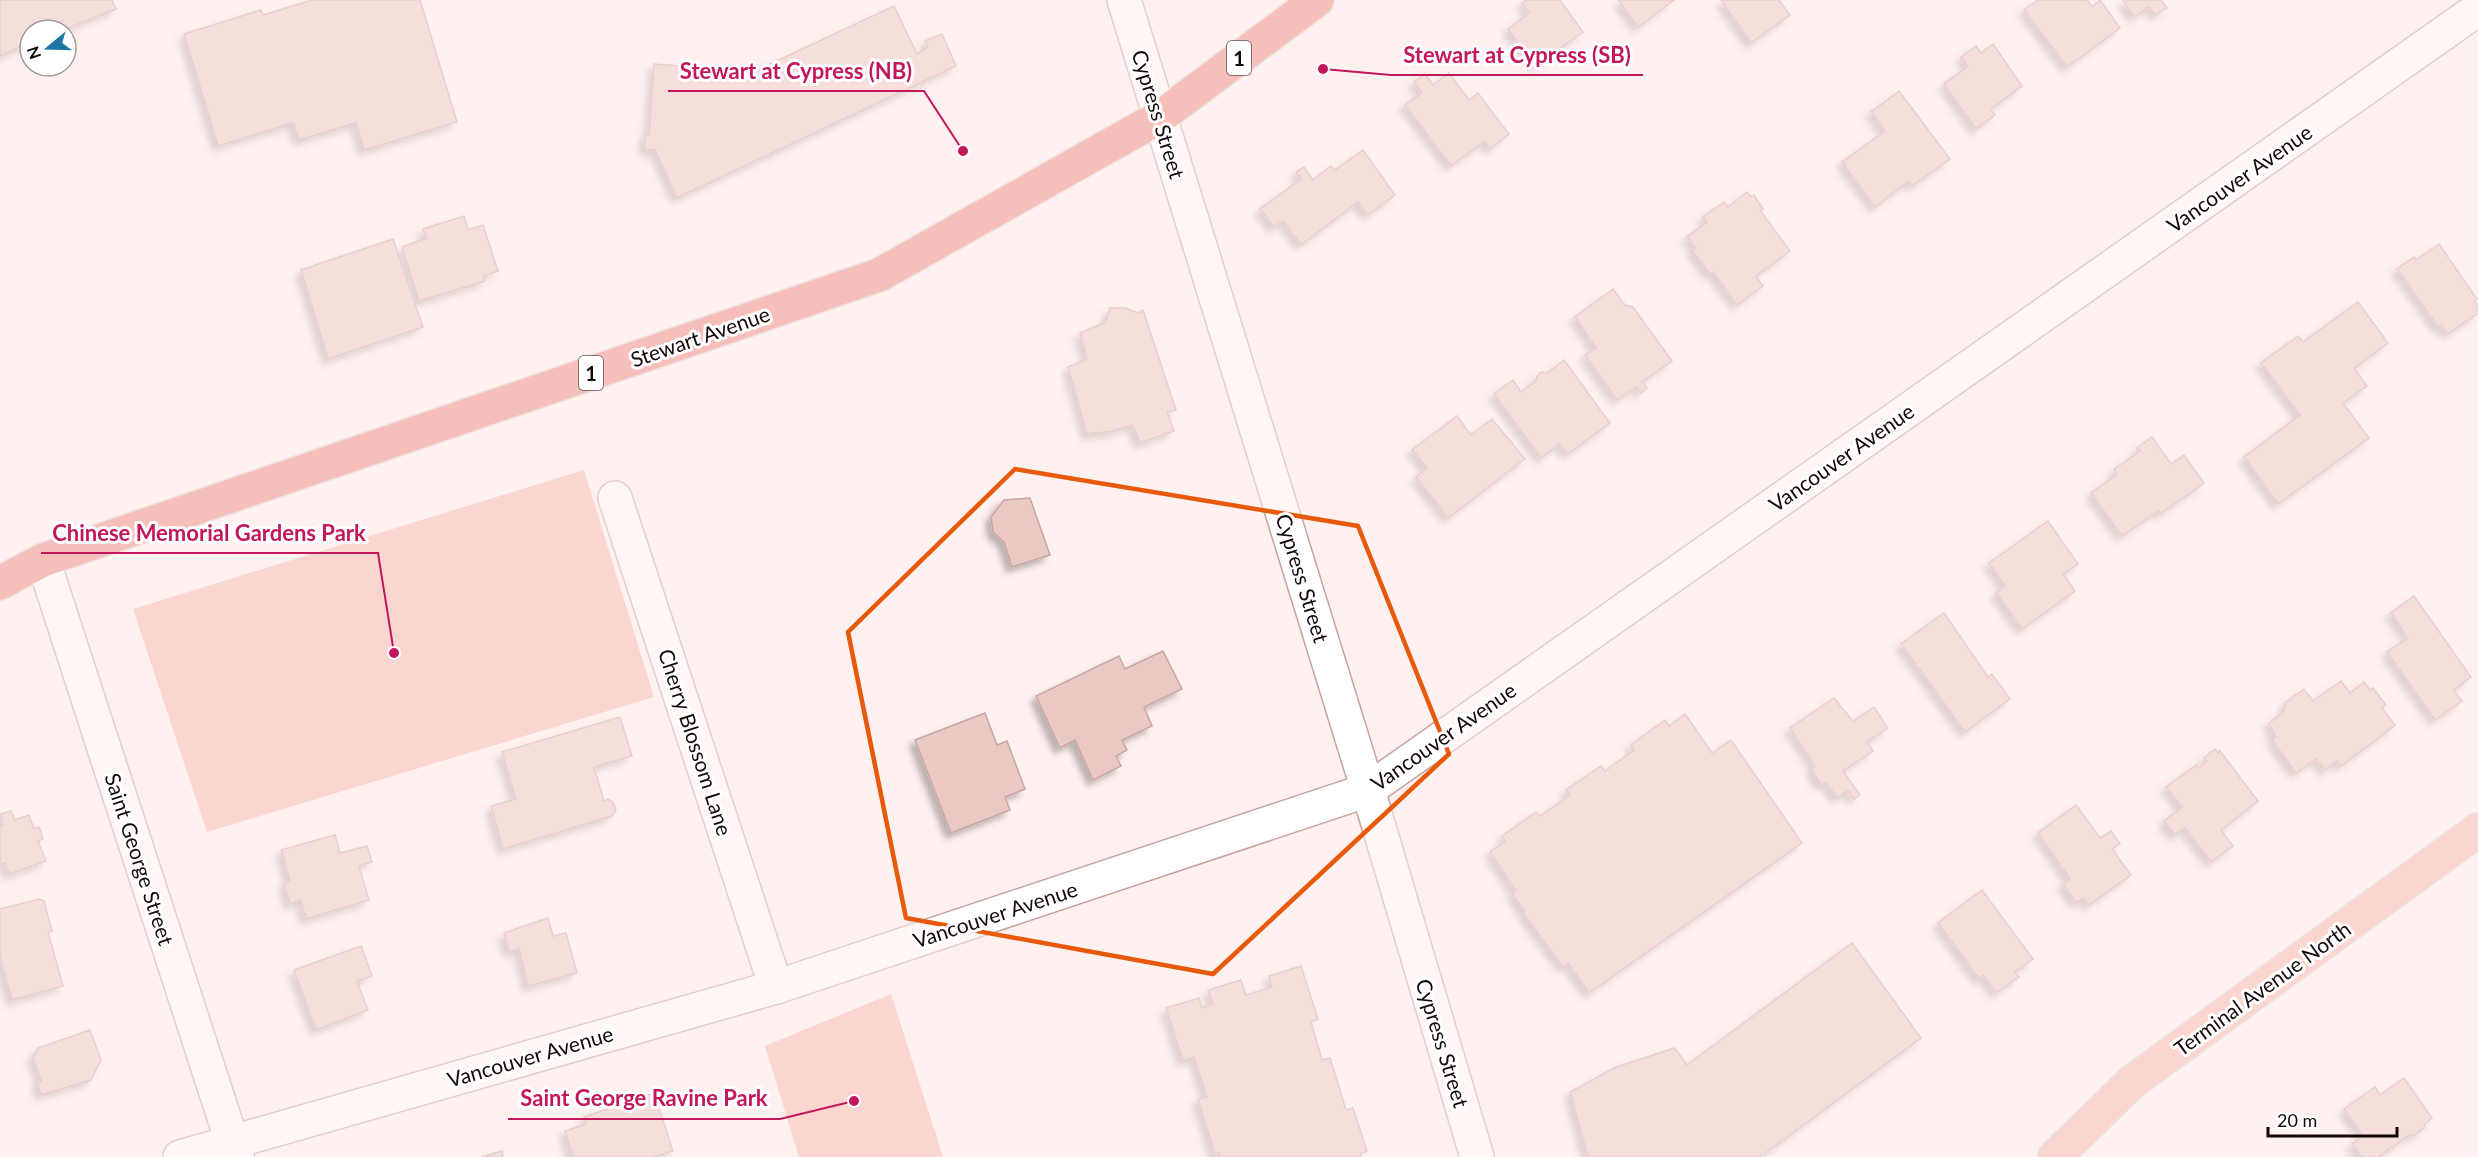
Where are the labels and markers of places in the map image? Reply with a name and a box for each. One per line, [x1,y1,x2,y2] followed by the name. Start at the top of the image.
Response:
[1391,35,1643,75] callout: Stewart at Cypress (SB)
[668,51,924,91] callout: Stewart at Cypress (NB)
[41,513,378,553] callout: Chinese Memorial Gardens Park
[508,1079,780,1119] callout: Saint George Ravine Park

